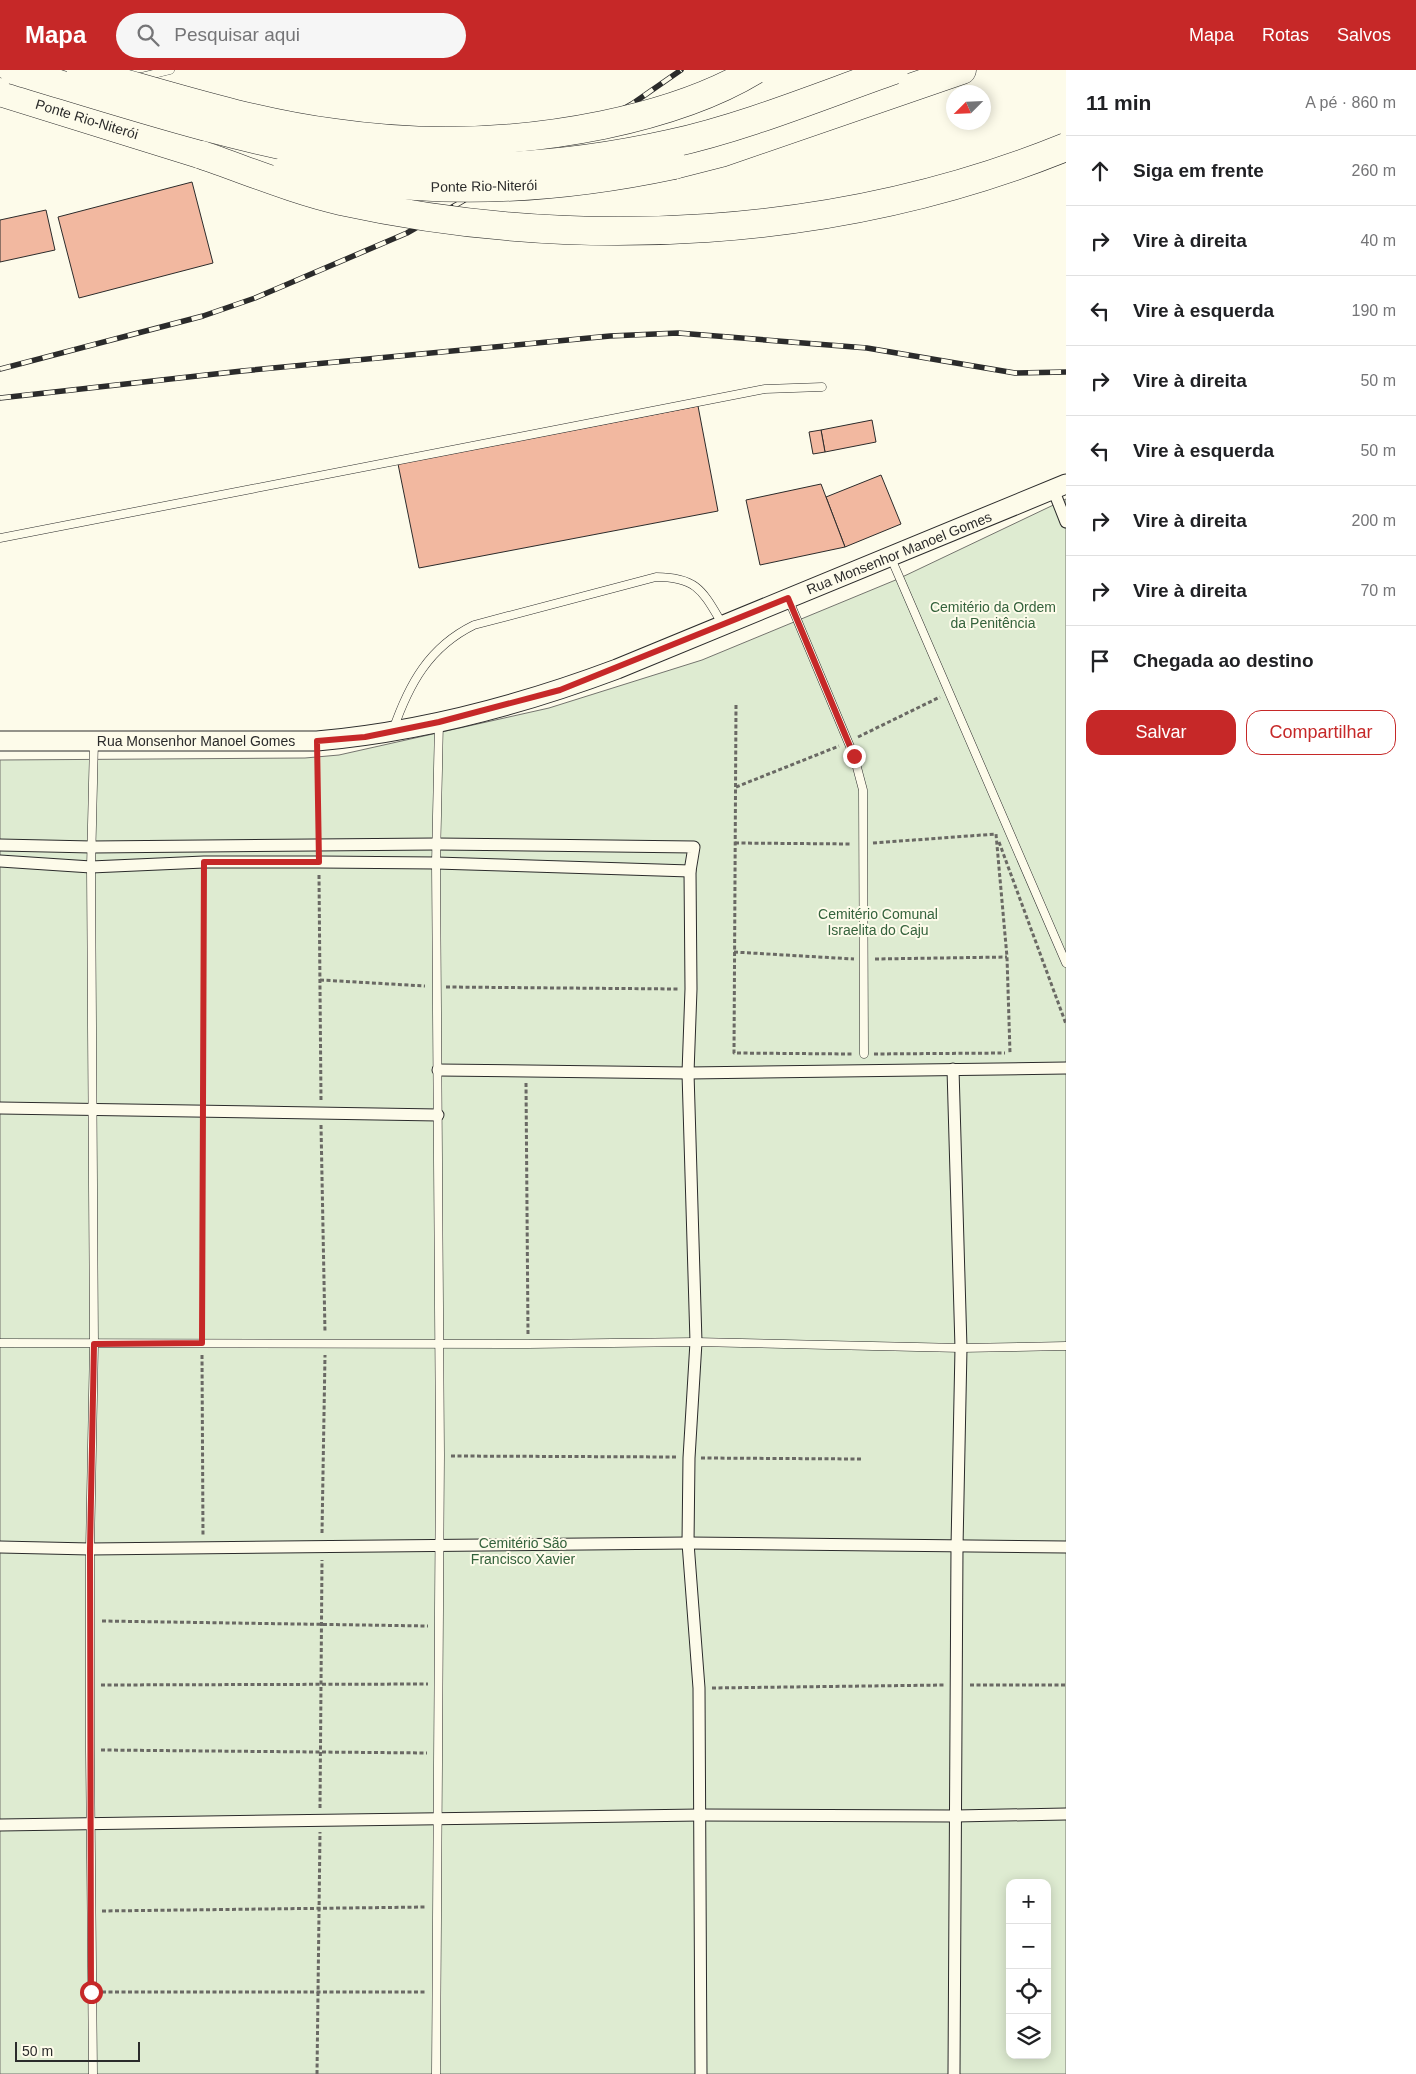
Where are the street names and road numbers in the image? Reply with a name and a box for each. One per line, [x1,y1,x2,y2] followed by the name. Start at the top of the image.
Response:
[34,96,140,142] street label: Ponte Rio-Niterói
[431,177,537,195] street label: Ponte Rio-Niterói
[804,508,994,598] street label: Rua Monsenhor Manoel Gomes
[97,733,295,749] street label: Rua Monsenhor Manoel Gomes

